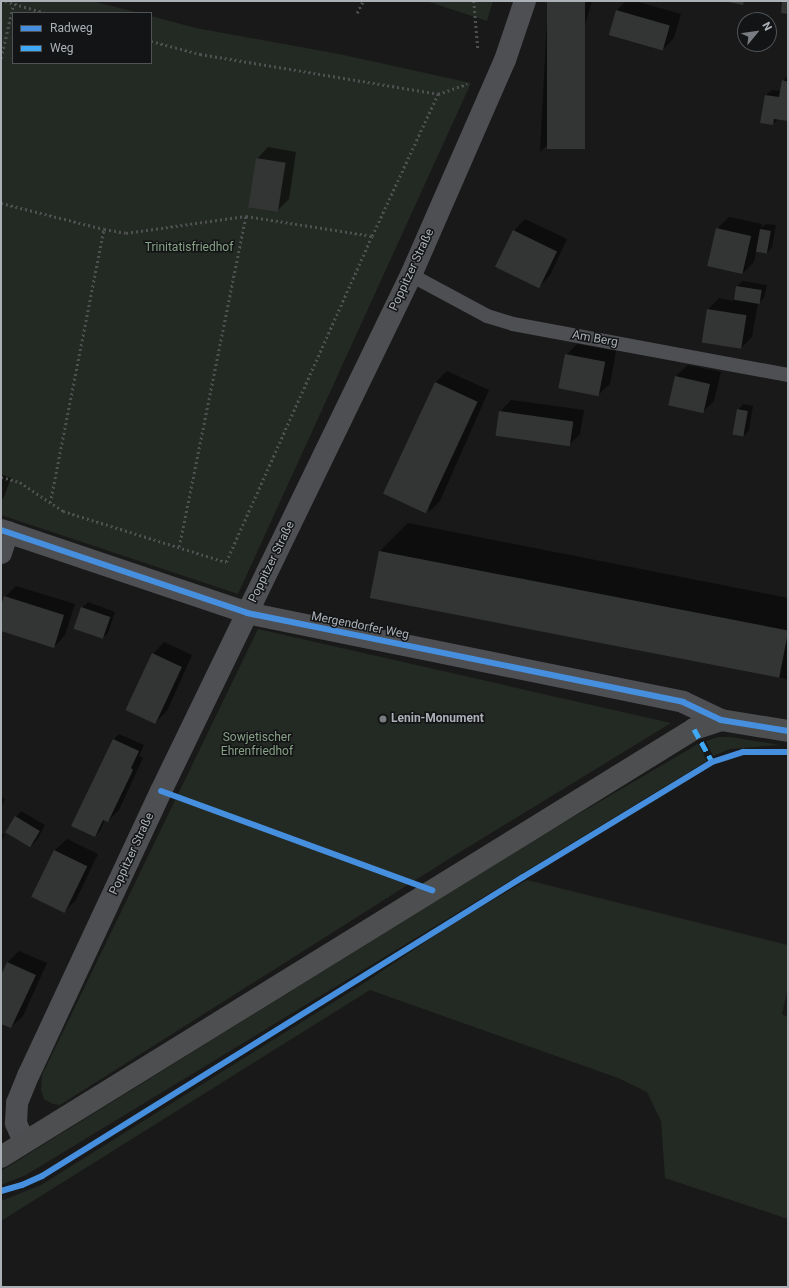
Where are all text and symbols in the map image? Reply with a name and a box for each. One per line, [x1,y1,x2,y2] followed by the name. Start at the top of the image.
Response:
[12,12,152,64] legend
[737,12,777,52] north arrow
[759,20,775,33] text: N
[50,21,93,35] text: Radweg
[50,41,74,55] text: Weg
[387,227,437,313] street label: Poppitzer Straße
[145,241,233,255] park label: Trinitatisfriedhof
[571,328,619,350] street label: Am Berg
[246,519,298,605] street label: Poppitzer Straße
[310,609,410,643] street label: Mergendorfer Weg
[391,712,484,726] place label: Lenin-Monument
[378,714,388,724] marker: Lenin-Monument
[221,731,293,759] park label: Sowjetischer Ehrenfriedhof
[107,811,157,897] street label: Poppitzer Straße

